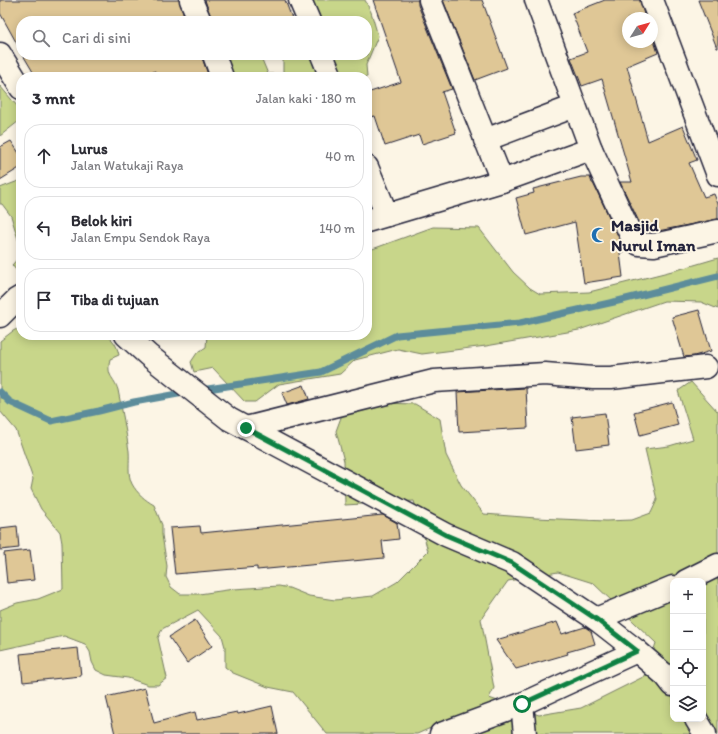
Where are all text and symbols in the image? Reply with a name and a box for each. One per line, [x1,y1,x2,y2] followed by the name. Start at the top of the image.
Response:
[622,12,658,48] north arrow
[16,16,372,60] search box
[30,27,52,49] icon: search
[62,29,131,47] text: Cari di sini
[32,88,75,108] text: 3 mnt
[256,91,356,106] text: Jalan kaki · 180 m
[71,140,108,158] text: Lurus
[33,145,55,167] icon: ahead
[325,149,355,164] text: 40 m
[71,158,183,173] text: Jalan Watukaji Raya
[71,212,132,230] text: Belok kiri
[611,215,696,255] place label: Masjid Nurul Iman
[33,217,55,239] icon: left
[319,221,355,236] text: 140 m
[590,226,608,244] mosque icon: Masjid Nurul Iman
[71,230,210,245] text: Jalan Empu Sendok Raya
[33,289,55,311] icon: arrive
[71,291,159,309] text: Tiba di tujuan
[237,419,255,437] route end
[670,578,706,722] map controls
[670,578,706,614] button: +
[670,614,706,650] button: −
[670,650,706,686] button: locate
[670,686,706,722] button: layers
[513,695,531,713] route start

